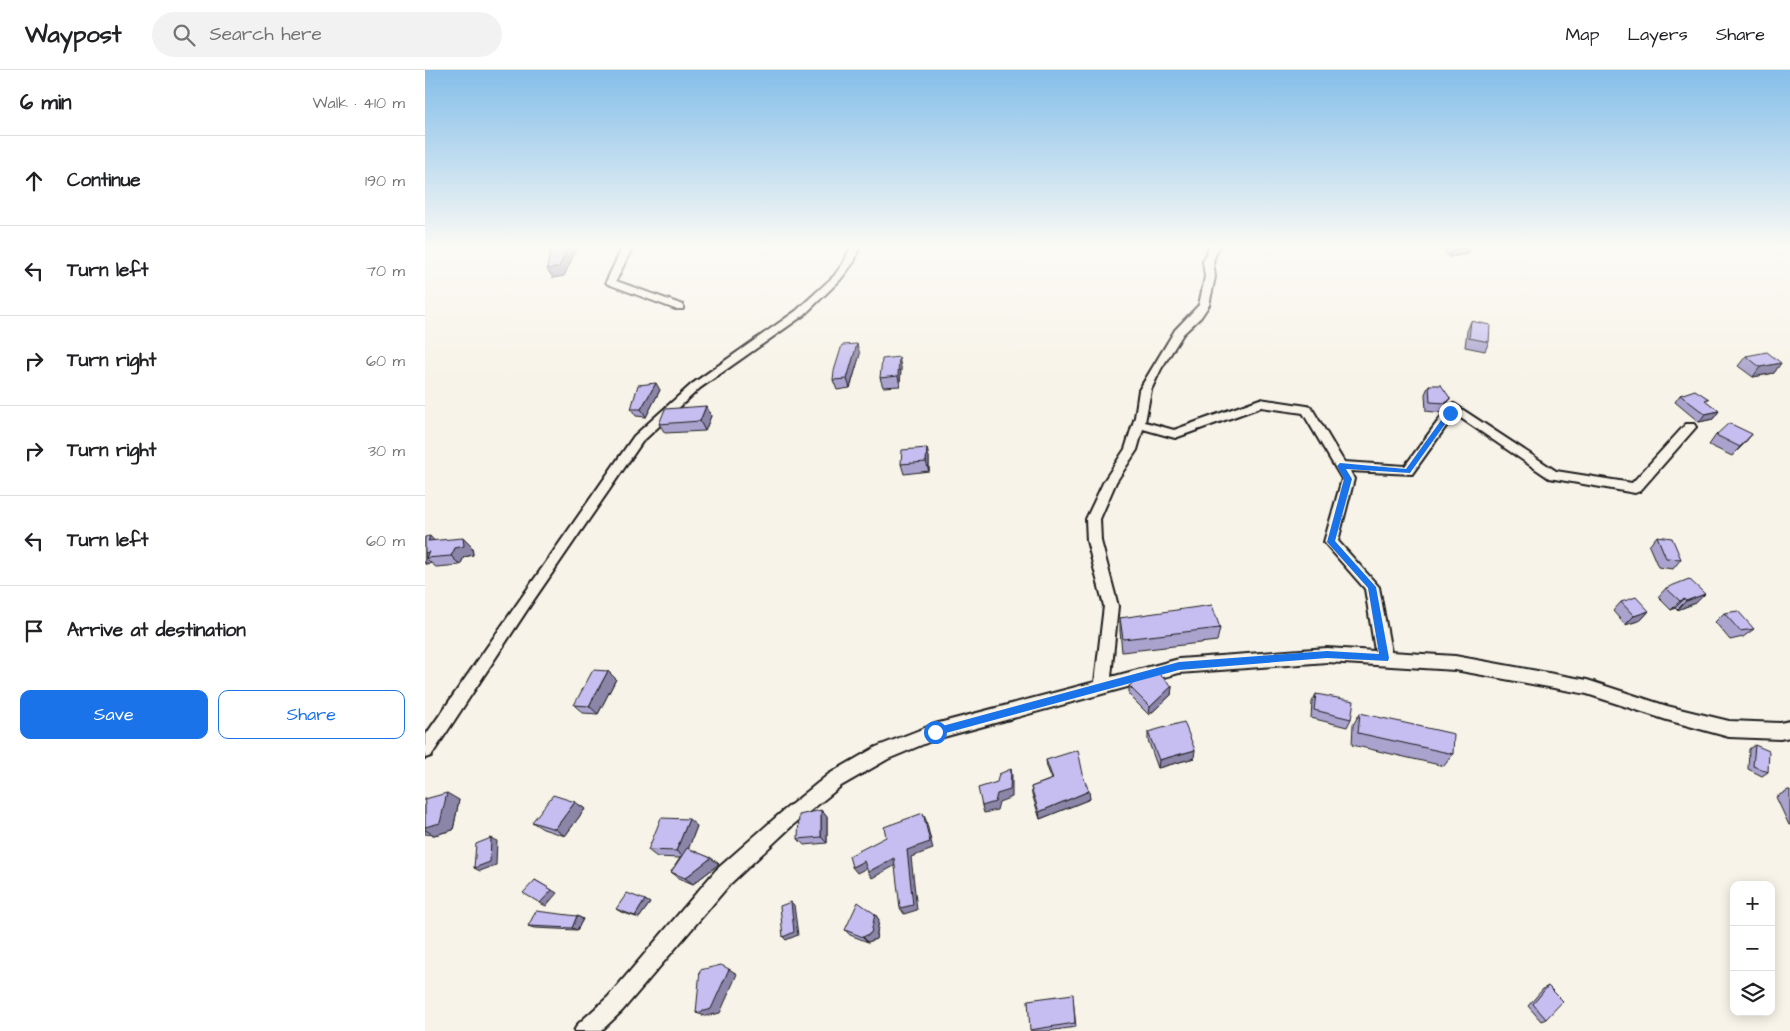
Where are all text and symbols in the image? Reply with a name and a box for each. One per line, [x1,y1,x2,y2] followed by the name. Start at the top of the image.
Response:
[152,12,502,57] search box
[25,18,122,52] text: Waypost
[170,21,198,49] icon: search
[210,21,322,48] text: Search here
[1565,22,1599,47] text: Map
[1627,22,1688,47] text: Layers
[1716,22,1765,47] text: Share
[20,88,72,117] text: 6 min
[313,92,405,114] text: Walk · 410 m
[20,167,48,195] icon: ahead
[67,167,141,194] text: Continue
[365,170,405,192] text: 190 m
[20,257,48,285] icon: left
[67,257,148,284] text: Turn left
[366,260,405,282] text: 70 m
[20,347,48,375] icon: right
[67,347,156,374] text: Turn right
[366,350,405,372] text: 60 m
[1439,402,1462,425] route end
[20,437,48,465] icon: right
[67,437,156,464] text: Turn right
[368,440,405,462] text: 30 m
[20,527,48,555] icon: left
[67,527,148,554] text: Turn left
[366,530,405,552] text: 60 m
[20,617,48,645] icon: arrive
[67,617,246,644] text: Arrive at destination
[20,690,208,739] button: Save
[218,690,405,739] button: Share
[924,721,947,744] route start
[1730,881,1775,1016] map controls
[1730,881,1775,926] button: +
[1730,926,1775,971] button: −
[1730,971,1775,1016] button: layers

